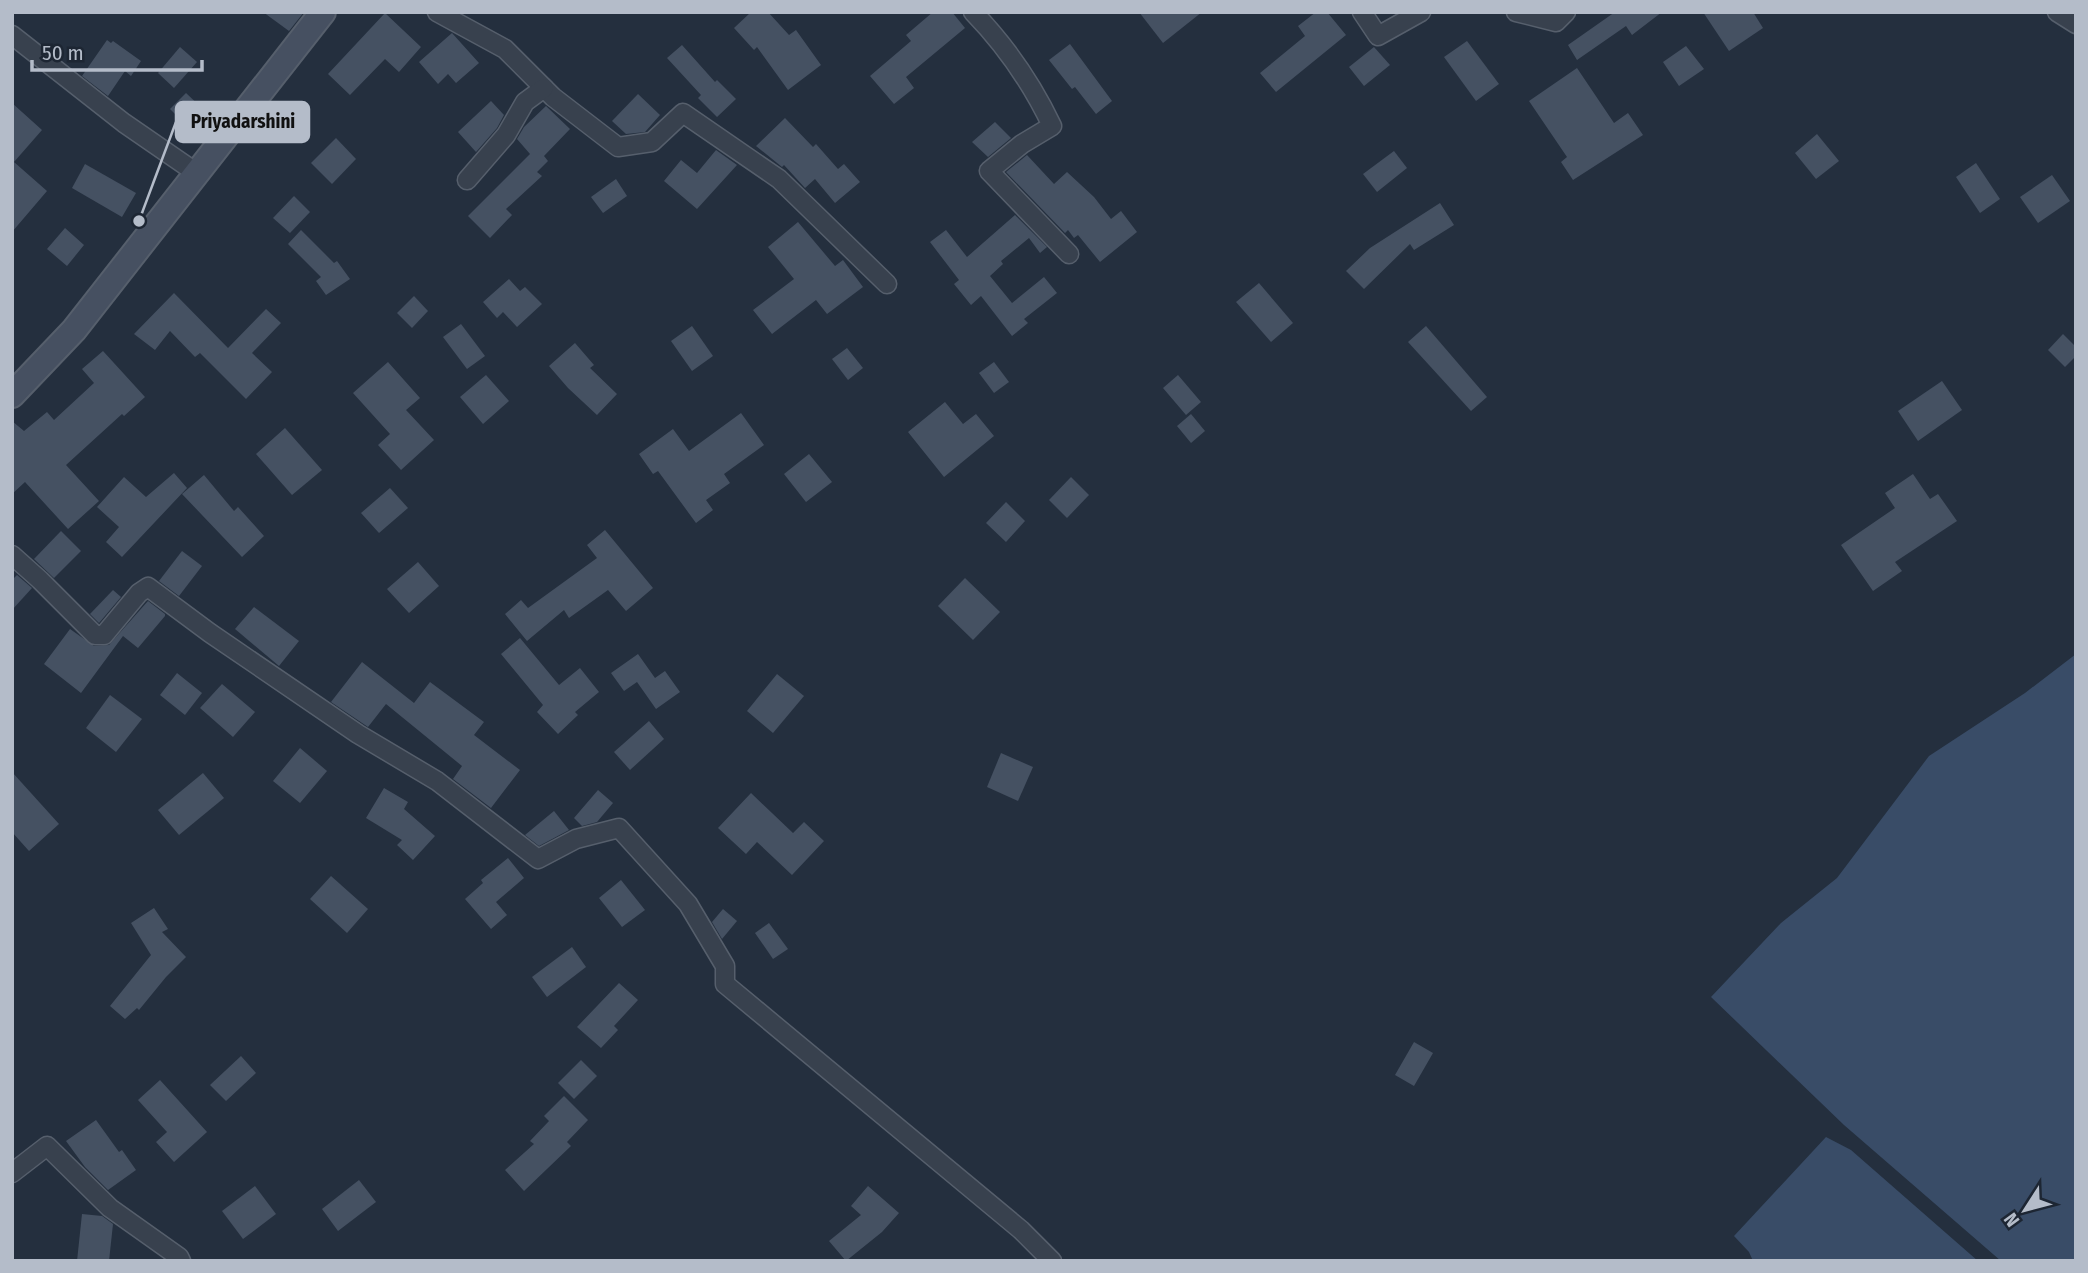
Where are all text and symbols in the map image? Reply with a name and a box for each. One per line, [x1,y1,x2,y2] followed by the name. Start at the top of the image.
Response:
[32,28,201,72] scale bar
[42,40,84,66] text: 50 m
[176,102,309,142] callout: Priyadarshini
[191,110,295,133] text: Priyadarshini
[1990,1175,2060,1245] north arrow
[1999,1208,2024,1231] text: N

